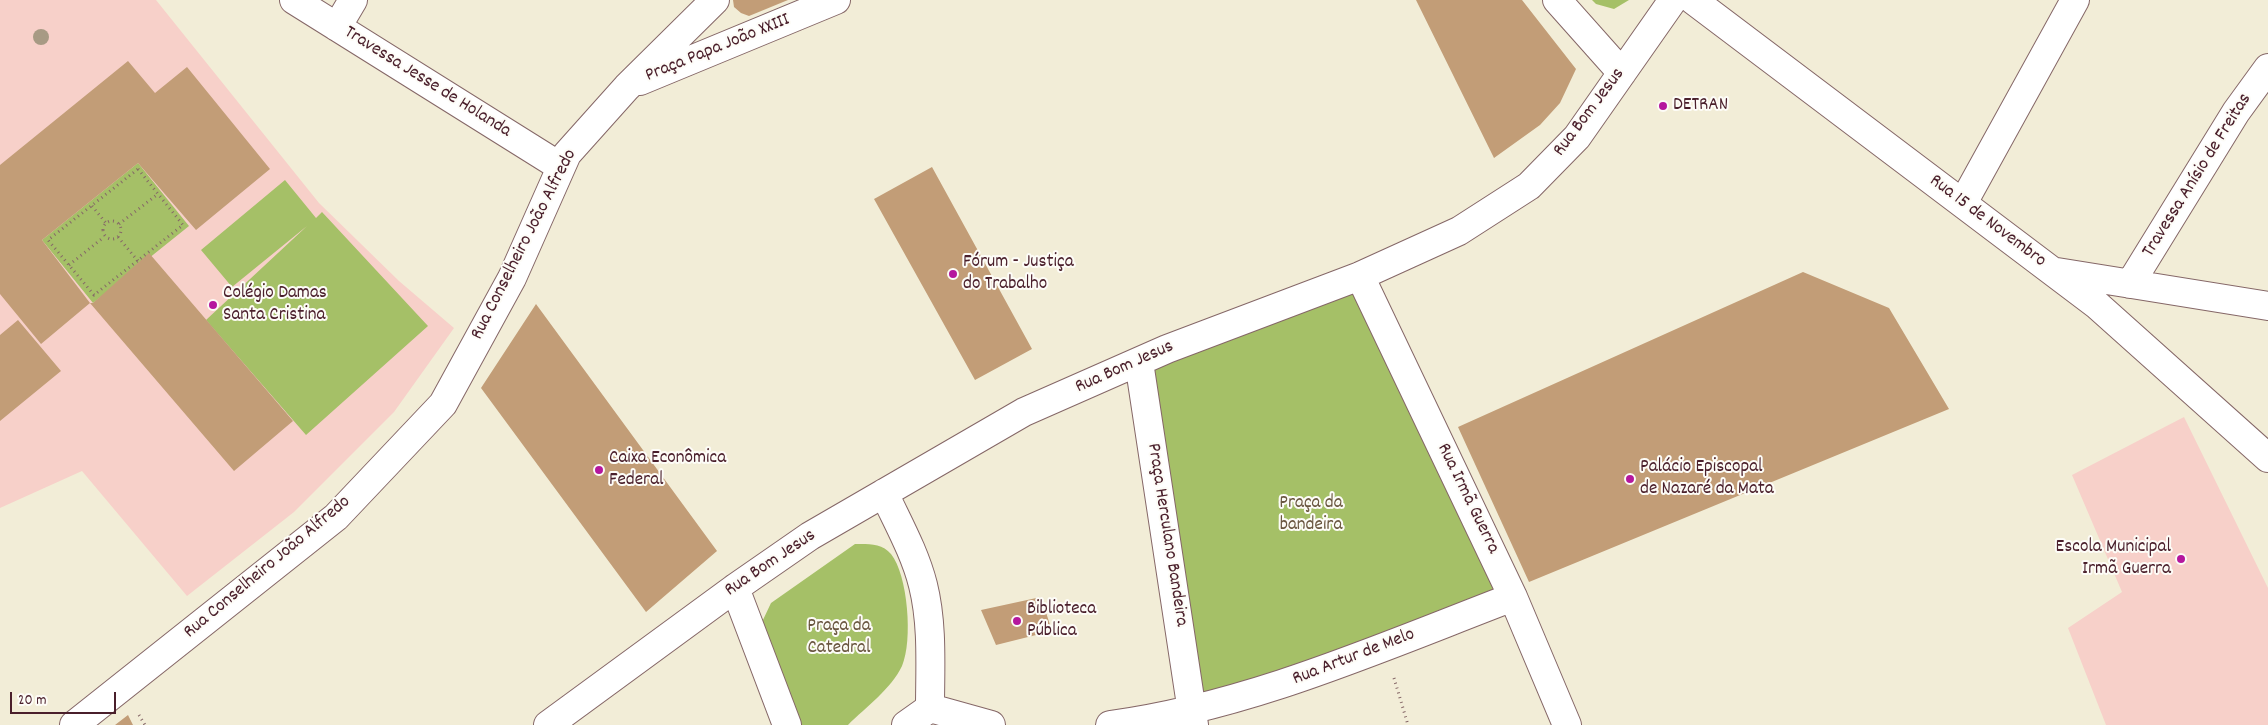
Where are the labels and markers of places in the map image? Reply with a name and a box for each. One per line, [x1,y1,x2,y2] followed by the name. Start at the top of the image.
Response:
[1673,95,1728,117] place label: DETRAN
[1657,100,1669,112] marker: DETRAN
[963,252,1074,296] place label: Fórum - Justiça do Trabalho
[947,268,959,280] marker: Fórum - Justiça do Trabalho
[223,283,327,327] place label: Colégio Damas Santa Cristina
[207,299,219,311] marker: Colégio Damas Santa Cristina
[609,448,726,492] place label: Caixa Econômica Federal
[1640,457,1774,501] place label: Palácio Episcopal de Nazaré da Mata
[593,464,605,476] marker: Caixa Econômica Federal
[1624,473,1636,485] marker: Palácio Episcopal de Nazaré da Mata
[2056,537,2171,581] place label: Escola Municipal Irmã Guerra
[2175,553,2187,565] marker: Escola Municipal Irmã Guerra
[1027,599,1096,643] place label: Biblioteca Pública
[1011,615,1023,627] marker: Biblioteca Pública

